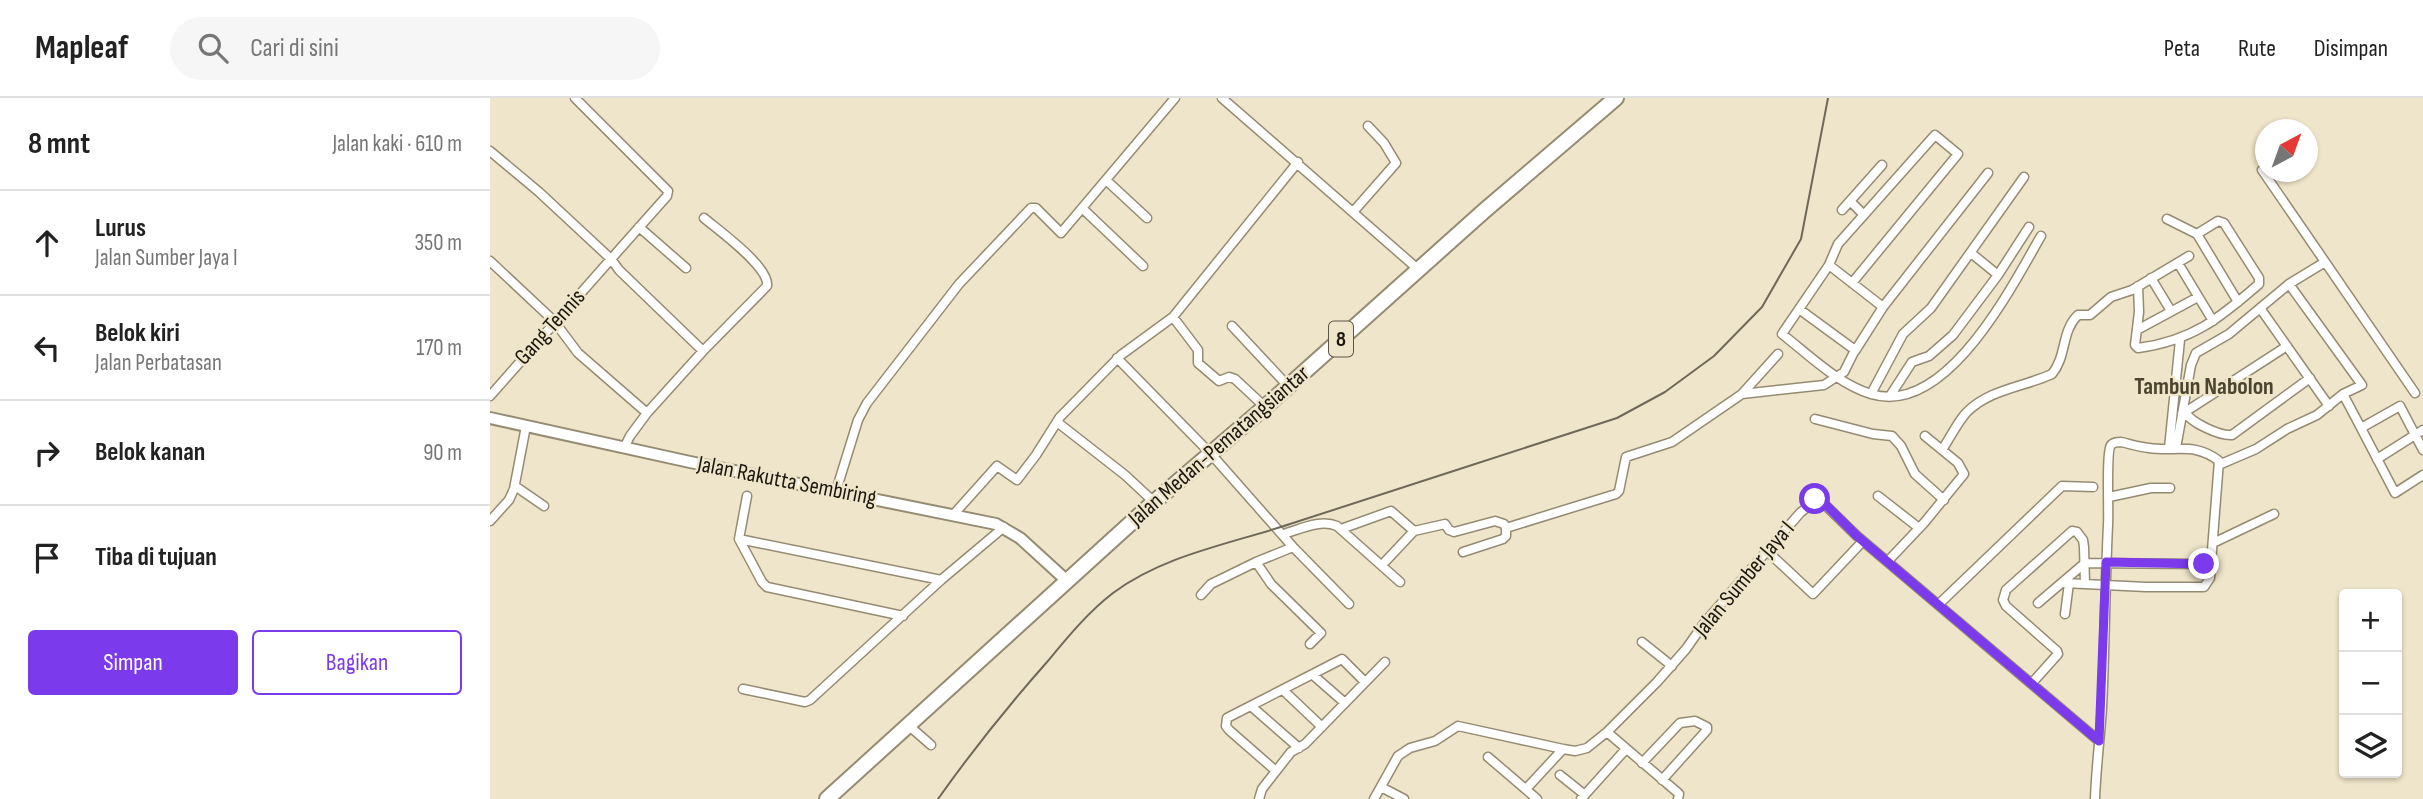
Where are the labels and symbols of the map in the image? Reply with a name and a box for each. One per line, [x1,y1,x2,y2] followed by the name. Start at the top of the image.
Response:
[2255,119,2318,182] north arrow
[509,283,591,371] street label: Gang Tennis
[1329,322,1353,356] road number: 8
[1122,359,1316,533] street label: Jalan Medan-Pematangsiantar
[2134,372,2274,401] district label: Tambun Nabolon
[694,450,879,512] street label: Jalan Rakutta Sembiring
[1799,483,1830,514] route start
[1687,515,1801,643] street label: Jalan Sumber Jaya I
[2188,548,2219,579] route end

